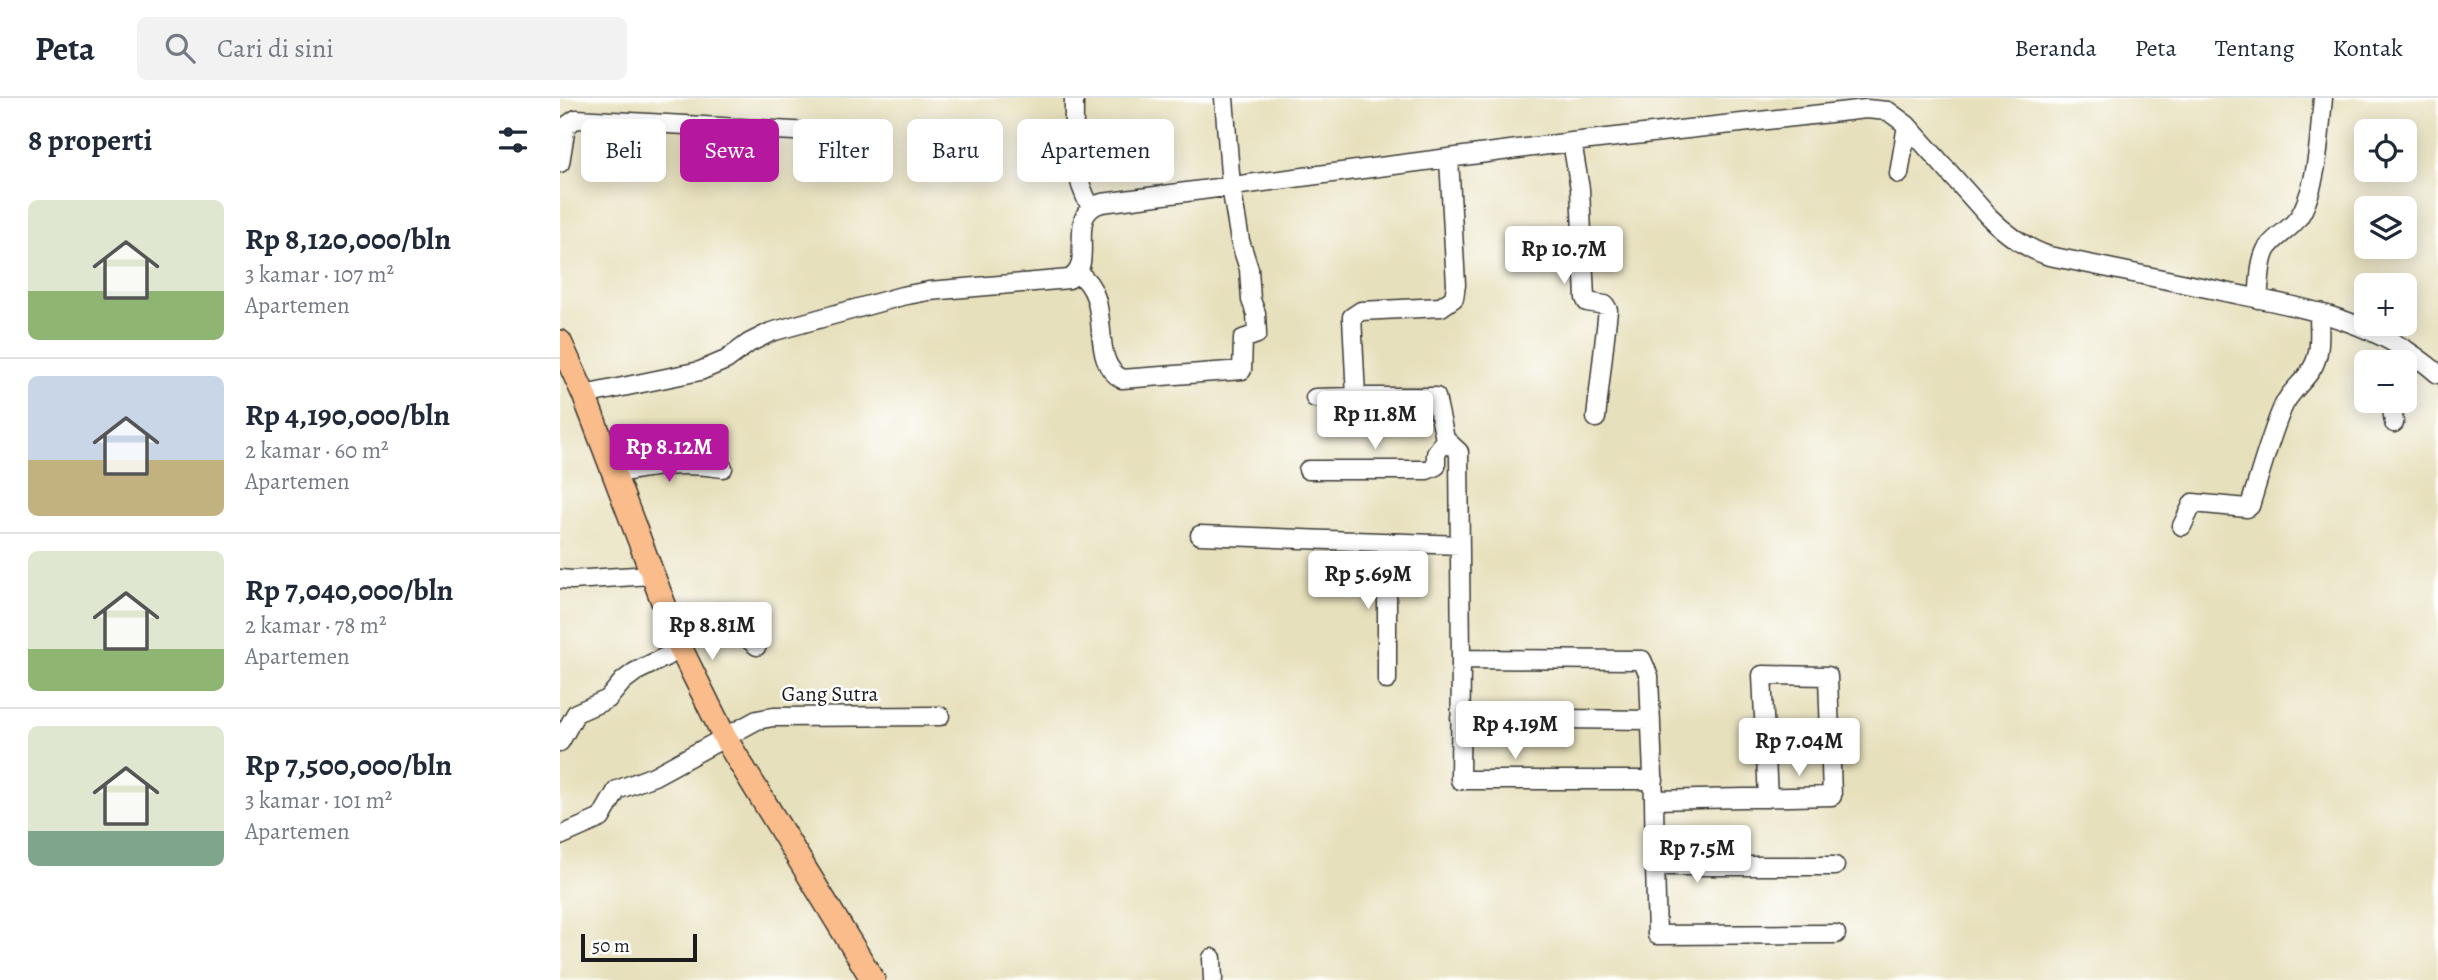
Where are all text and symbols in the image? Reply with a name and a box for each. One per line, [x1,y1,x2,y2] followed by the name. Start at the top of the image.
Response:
[137,17,627,80] search box
[35,26,95,71] text: Peta
[161,29,199,67] icon: search
[217,31,334,66] text: Cari di sini
[2014,32,2097,64] text: Beranda
[2135,32,2177,64] text: Peta
[2215,32,2295,64] text: Tentang
[2333,32,2403,64] text: Kontak
[581,119,666,182] chip: Beli
[680,119,779,182] chip: Sewa
[793,119,893,182] chip: Filter
[907,119,1003,182] chip: Baru
[1017,119,1174,182] chip: Apartemen
[2354,119,2417,413] map controls
[2354,119,2417,182] button: locate
[28,120,152,160] text: 8 properti
[494,121,532,159] icon: filters
[2354,196,2417,259] button: layers
[245,219,451,259] text: Rp 8,120,000/bln
[1492,226,1636,286] pin: Rp 10.7M
[84,228,168,312] icon: home
[1521,233,1607,264] text: Rp 10.7M
[245,259,394,290] text: 3 kamar · 107 m²
[2354,273,2417,336] button: +
[245,290,350,321] text: Apartemen
[2354,350,2417,413] button: −
[1303,392,1447,451] pin: Rp 11.8M
[245,395,450,435] text: Rp 4,190,000/bln
[1333,398,1417,429] text: Rp 11.8M
[84,404,168,488] icon: home
[597,424,741,484] pin: Rp 8.12M
[626,431,712,462] text: Rp 8.12M
[245,435,389,466] text: 2 kamar · 60 m²
[245,466,350,497] text: Apartemen
[1296,552,1440,611] pin: Rp 5.69M
[1324,558,1412,589] text: Rp 5.69M
[245,570,453,610] text: Rp 7,040,000/bln
[84,579,168,663] icon: home
[640,602,784,662] pin: Rp 8.81M
[669,609,755,640] text: Rp 8.81M
[245,610,387,641] text: 2 kamar · 78 m²
[245,641,350,672] text: Apartemen
[782,680,879,708] street label: Gang Sutra
[1443,702,1587,761] pin: Rp 4.19M
[1472,708,1558,739] text: Rp 4.19M
[1727,718,1871,778] pin: Rp 7.04M
[1755,725,1843,756] text: Rp 7.04M
[245,745,452,785] text: Rp 7,500,000/bln
[84,754,168,838] icon: home
[245,785,392,816] text: 3 kamar · 101 m²
[245,816,350,847] text: Apartemen
[1632,826,1762,885] pin: Rp 7.5M
[1659,832,1735,863] text: Rp 7.5M
[581,931,696,963] scale bar
[592,933,630,959] text: 50 m

